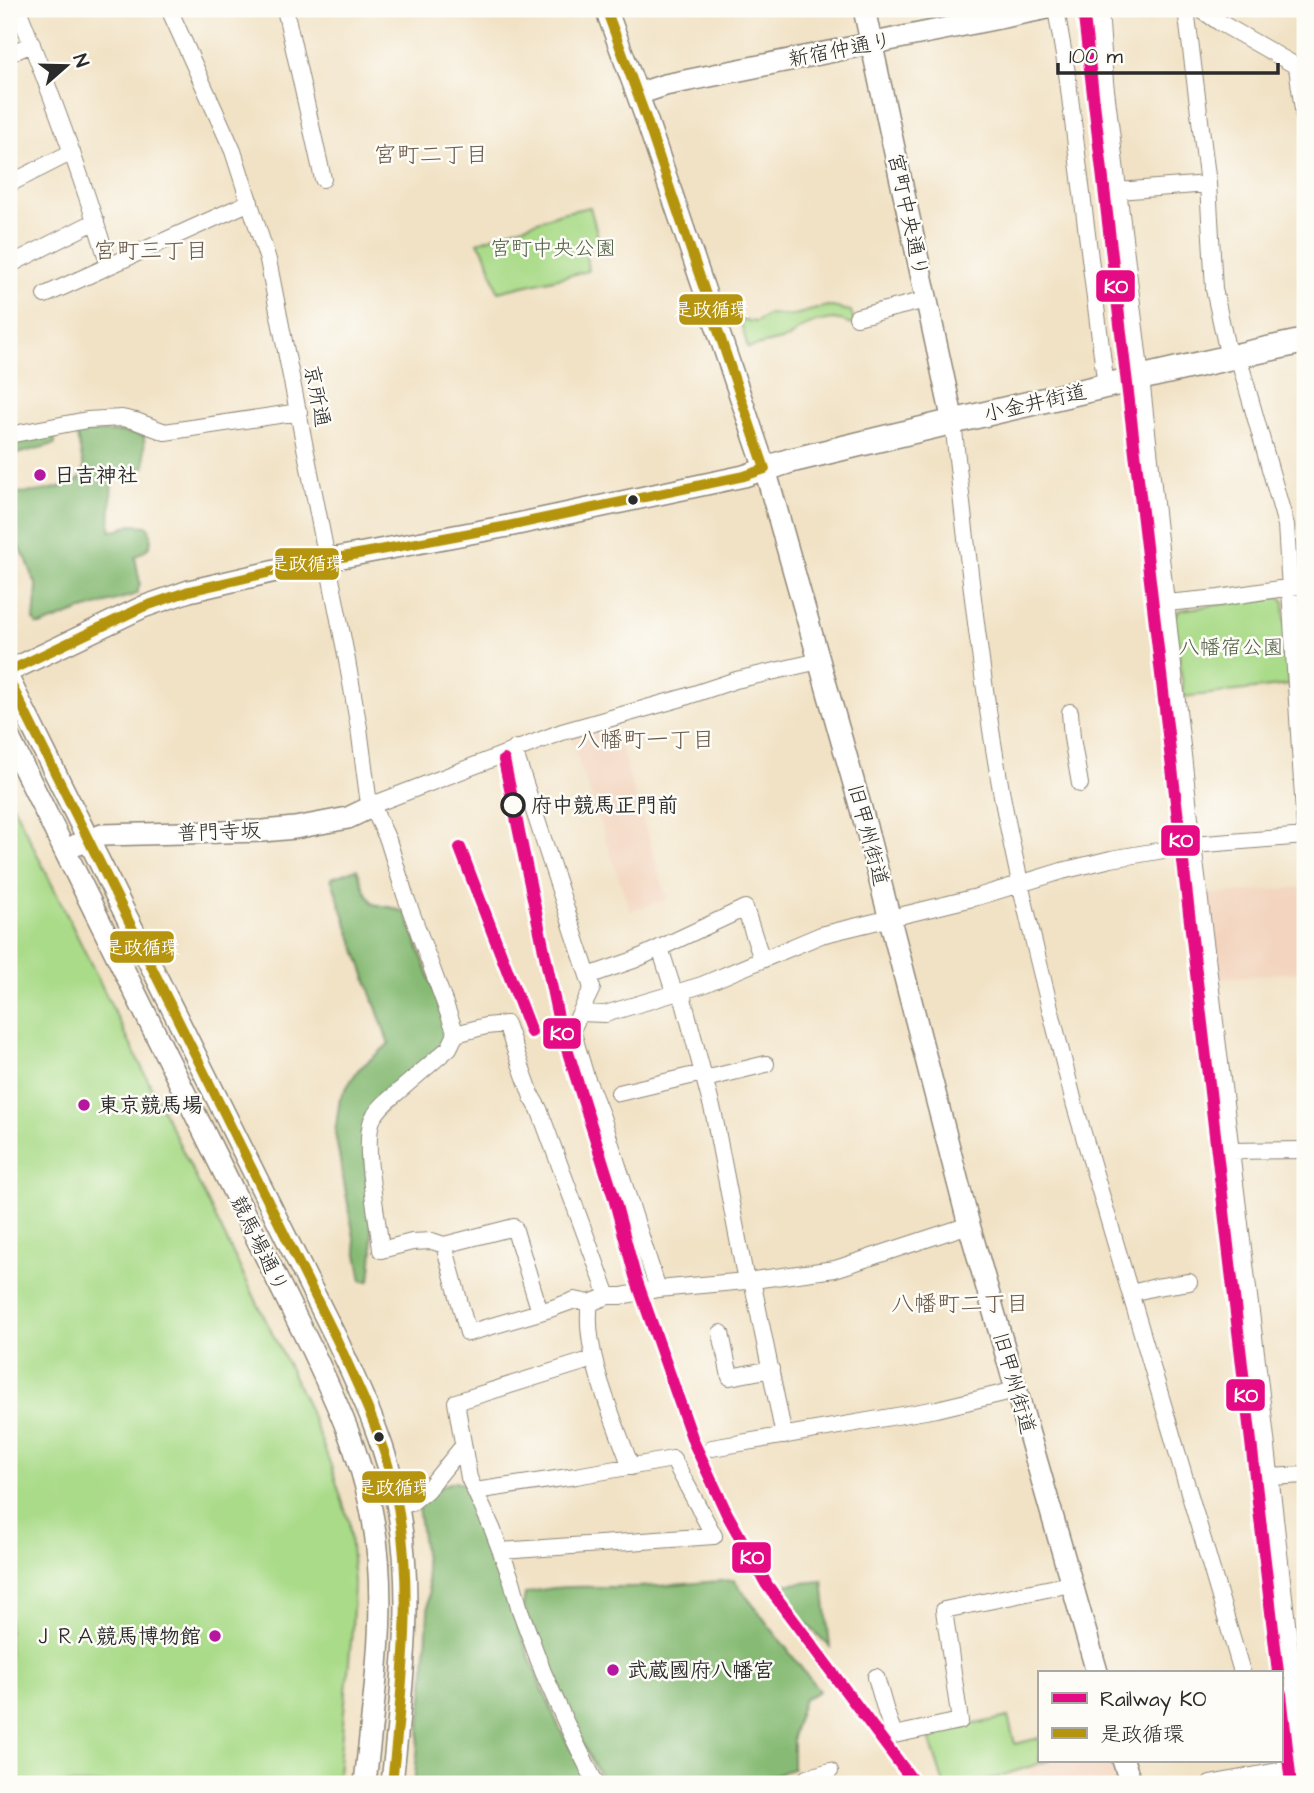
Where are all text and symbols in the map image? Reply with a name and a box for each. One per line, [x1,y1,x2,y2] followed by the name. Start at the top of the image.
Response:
[786,26,894,74] street label: 新宿仲通り
[32,32,102,102] north arrow
[1058,32,1279,76] scale bar
[1069,42,1124,71] text: 100 m
[66,50,95,71] text: N
[374,139,489,171] district label: 宮町二丁目
[881,150,935,280] street label: 宮町中央通り
[490,234,616,263] park label: 宮町中央公園
[94,235,209,267] district label: 宮町三丁目
[1095,269,1136,303] line badge: KO
[1104,274,1128,301] text: KO
[678,293,744,326] line badge: 是政循環
[673,297,749,324] text: 是政循環
[297,362,337,430] street label: 京所通
[981,377,1089,429] street label: 小金井街道
[54,461,138,490] place label: 日吉神社
[32,467,48,483] marker: 日吉神社
[626,493,640,507] unlabelled marker
[274,547,340,581] line badge: 是政循環
[269,551,345,578] text: 是政循環
[1179,633,1284,662] park label: 八幡宿公園
[577,724,715,756] district label: 八幡町一丁目
[840,781,896,889] street label: 旧甲州街道
[531,791,678,820] place label: 府中競馬正門前
[501,793,525,817] marker: 府中競馬正門前
[177,816,261,848] street label: 普門寺坂
[1160,824,1201,857] line badge: KO
[1169,828,1193,855] text: KO
[109,930,175,964] line badge: 是政循環
[104,935,180,962] text: 是政循環
[542,1017,582,1050] line badge: KO
[550,1021,574,1048] text: KO
[98,1091,203,1120] place label: 東京競馬場
[76,1097,92,1113] marker: 東京競馬場
[223,1190,295,1298] street label: 競馬場通り
[891,1288,1029,1320] district label: 八幡町二丁目
[986,1329,1042,1437] street label: 旧甲州街道
[1225,1378,1266,1412] line badge: KO
[1234,1383,1258,1410] text: KO
[372,1430,386,1444] unlabelled marker
[361,1470,427,1504] line badge: 是政循環
[356,1475,432,1502] text: 是政循環
[731,1541,772,1574] line badge: KO
[740,1545,764,1572] text: KO
[33,1622,201,1651] place label: ＪＲＡ競馬博物館
[207,1628,223,1644] marker: ＪＲＡ競馬博物館
[627,1656,774,1685] place label: 武蔵國府八幡宮
[605,1662,621,1678] marker: 武蔵國府八幡宮
[1038,1671,1282,1762] legend
[1100,1685,1207,1716] text: Railway KO
[1100,1720,1184,1749] text: 是政循環

